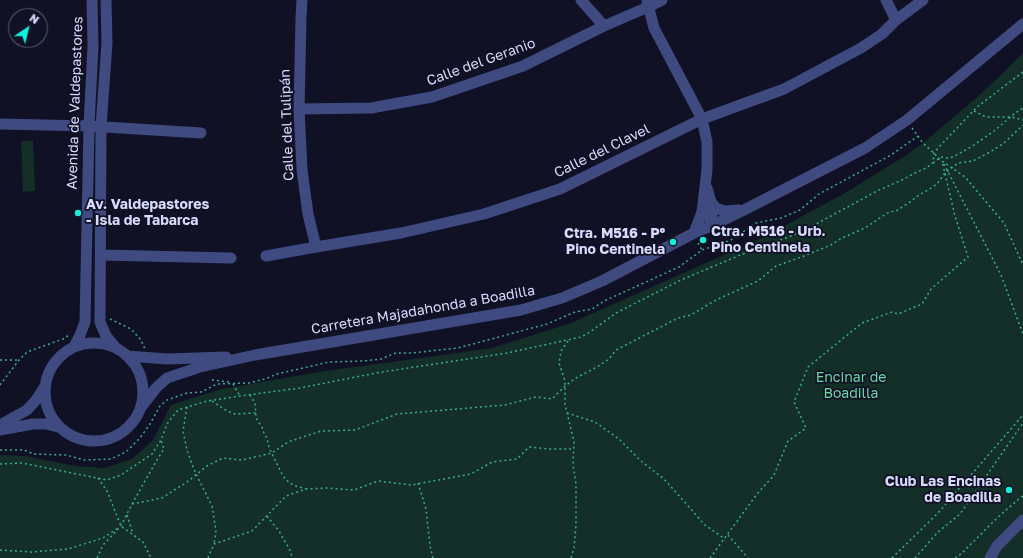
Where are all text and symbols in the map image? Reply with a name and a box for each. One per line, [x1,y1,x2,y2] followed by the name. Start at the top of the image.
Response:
[8,8,48,48] north arrow
[27,11,42,26] text: N
[64,16,86,190] street label: Avenida de Valdepastores
[424,35,538,89] street label: Calle del Geranio
[277,69,297,181] street label: Calle del Tulipán
[551,121,653,181] street label: Calle del Clavel
[86,197,209,230] place label: Av. Valdepastores - Isla de Tabarca
[73,208,83,218] marker: Av. Valdepastores - Isla de Tabarca
[711,224,826,256] place label: Ctra. M516 - Urb. Pino Centinela
[564,226,665,258] place label: Ctra. M516 - Pº Pino Centinela
[698,235,708,245] marker: Ctra. M516 - Urb. Pino Centinela
[668,237,678,247] marker: Ctra. M516 - Pº Pino Centinela
[310,282,536,338] street label: Carretera Majadahonda a Boadilla
[816,370,886,402] park label: Encinar de Boadilla
[885,474,1001,506] place label: Club Las Encinas de Boadilla
[1004,485,1014,495] marker: Club Las Encinas de Boadilla

